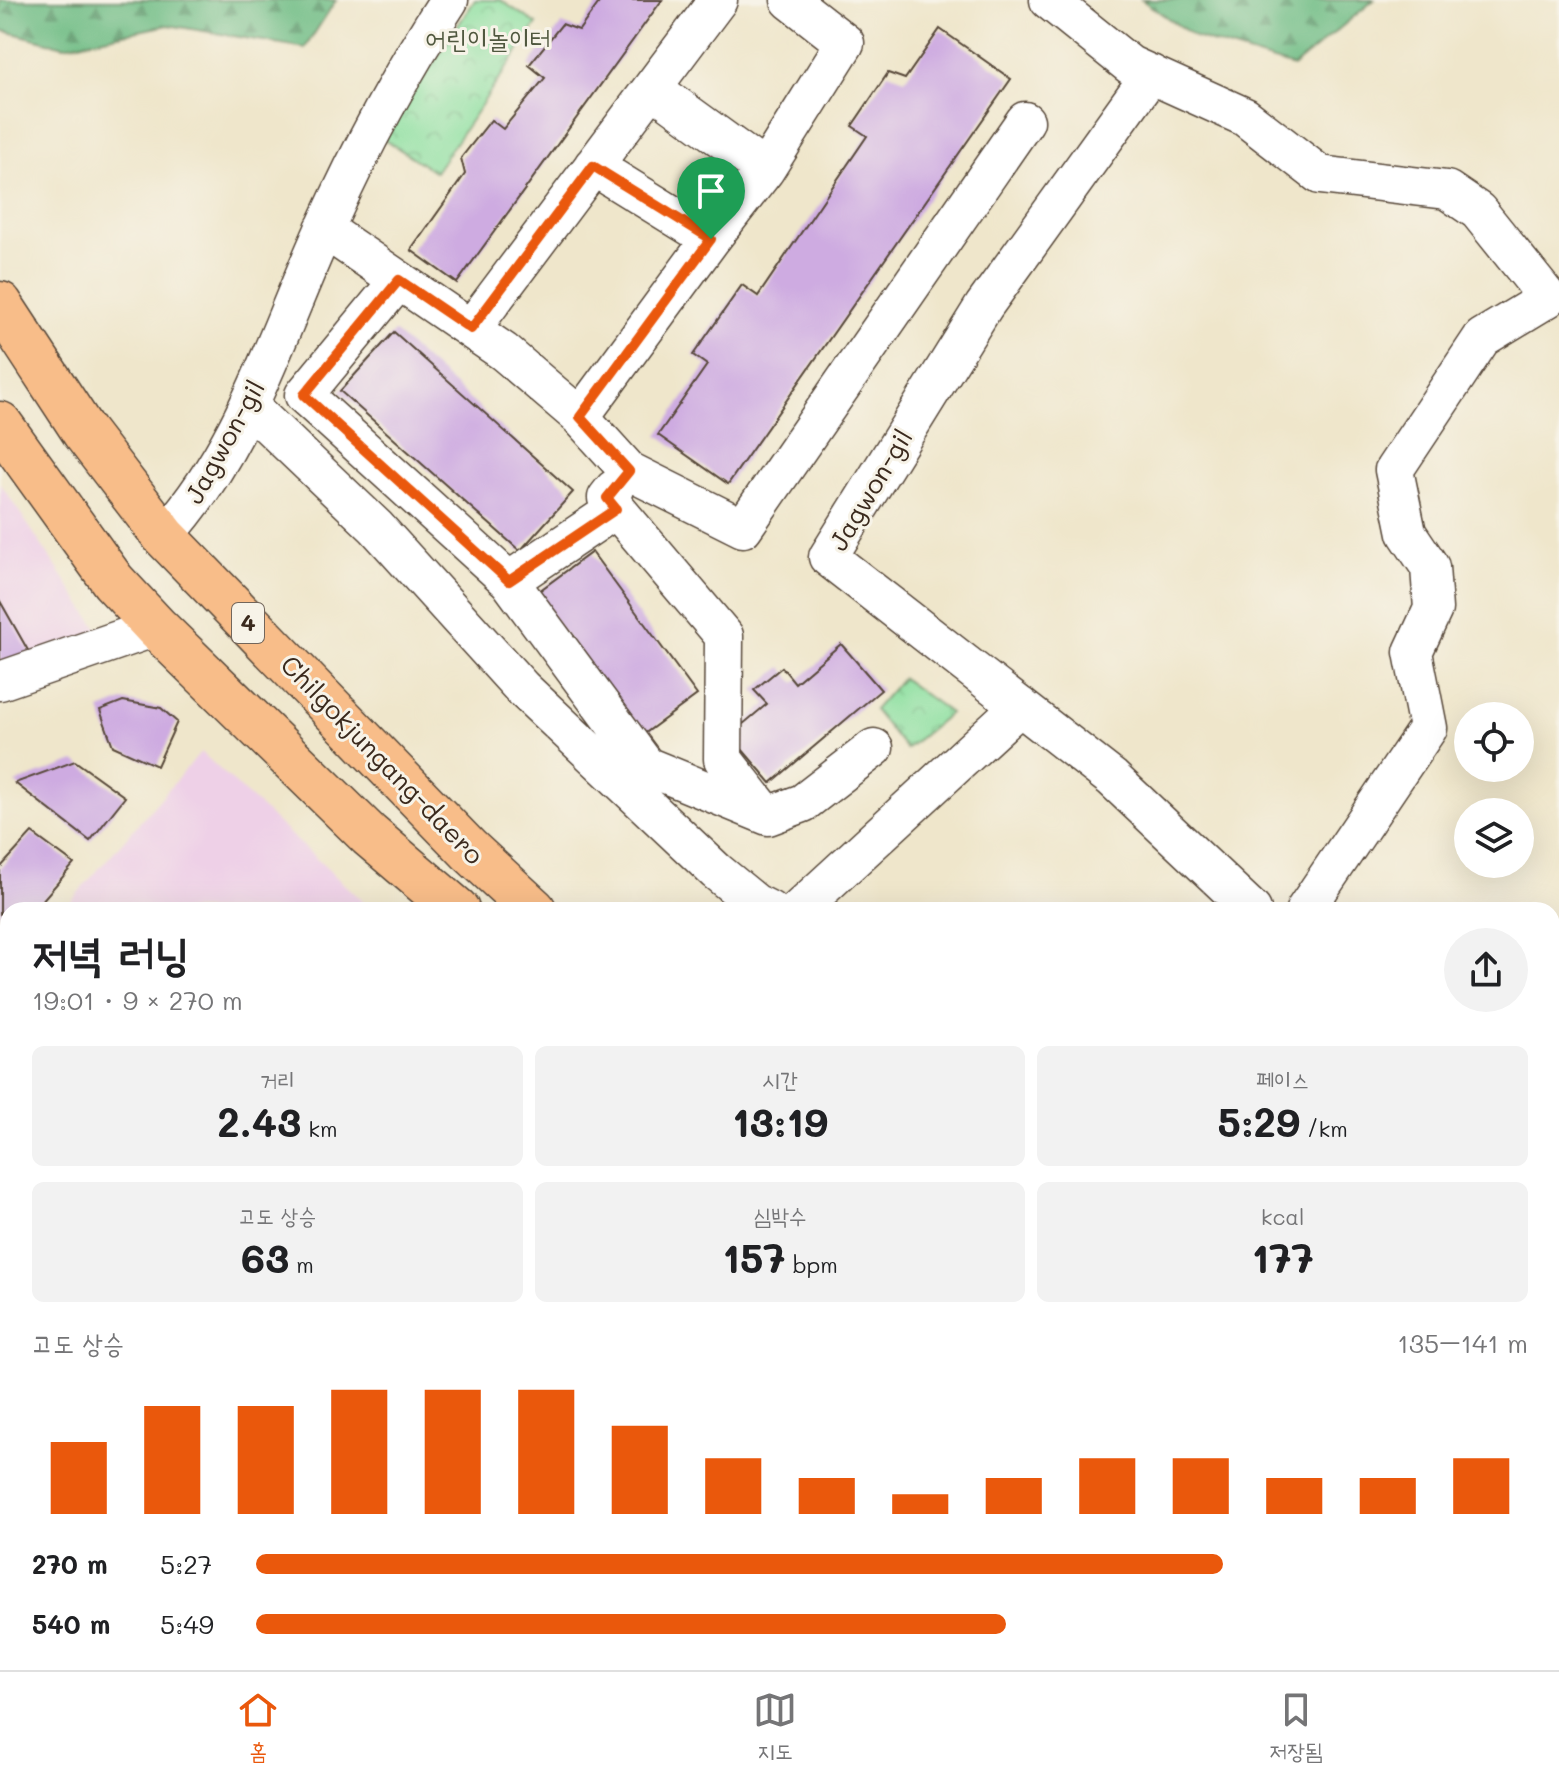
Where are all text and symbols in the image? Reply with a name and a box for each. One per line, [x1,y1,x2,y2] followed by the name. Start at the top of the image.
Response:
[425,21,551,55] park label: 어린이놀이터
[677,157,745,239] pin
[689,169,733,213] icon: arrive
[176,374,272,509] street label: Jagwon-gil
[821,422,920,557] street label: Jagwon-gil
[232,603,264,643] road number: 4
[274,647,492,871] street label: Chilgokjungang-daero
[1454,702,1534,878] map controls
[1454,702,1534,782] button: locate
[1454,798,1534,878] button: layers
[32,924,189,981] text: 저녁 러닝
[1444,928,1528,1012] button: share
[32,983,243,1017] text: 19:01 · 9 × 270 m
[260,1065,295,1094] text: 거리
[762,1065,798,1094] text: 시간
[1256,1065,1309,1094] text: 페이스
[217,1095,301,1147] text: 2.43
[732,1095,828,1147] text: 13:19
[1218,1095,1300,1147] text: 5:29
[301,1114,337,1143] text: km
[1300,1114,1348,1143] text: /km
[238,1201,316,1230] text: 고도 상승
[753,1201,807,1230] text: 심박수
[1261,1202,1305,1231] text: kcal
[241,1231,289,1283] text: 63
[722,1231,786,1283] text: 157
[1252,1231,1314,1283] text: 177
[289,1250,314,1279] text: m
[786,1250,838,1279] text: bpm
[32,1326,124,1360] text: 고도 상승
[1397,1326,1528,1360] text: 135–141 m
[32,1547,108,1581] text: 270 m
[160,1547,212,1581] text: 5:27
[32,1607,110,1641] text: 540 m
[160,1607,214,1641] text: 5:49
[236,1688,280,1766] tab: 홈
[753,1688,797,1766] tab: 지도
[1270,1688,1323,1766] tab: 저장됨

